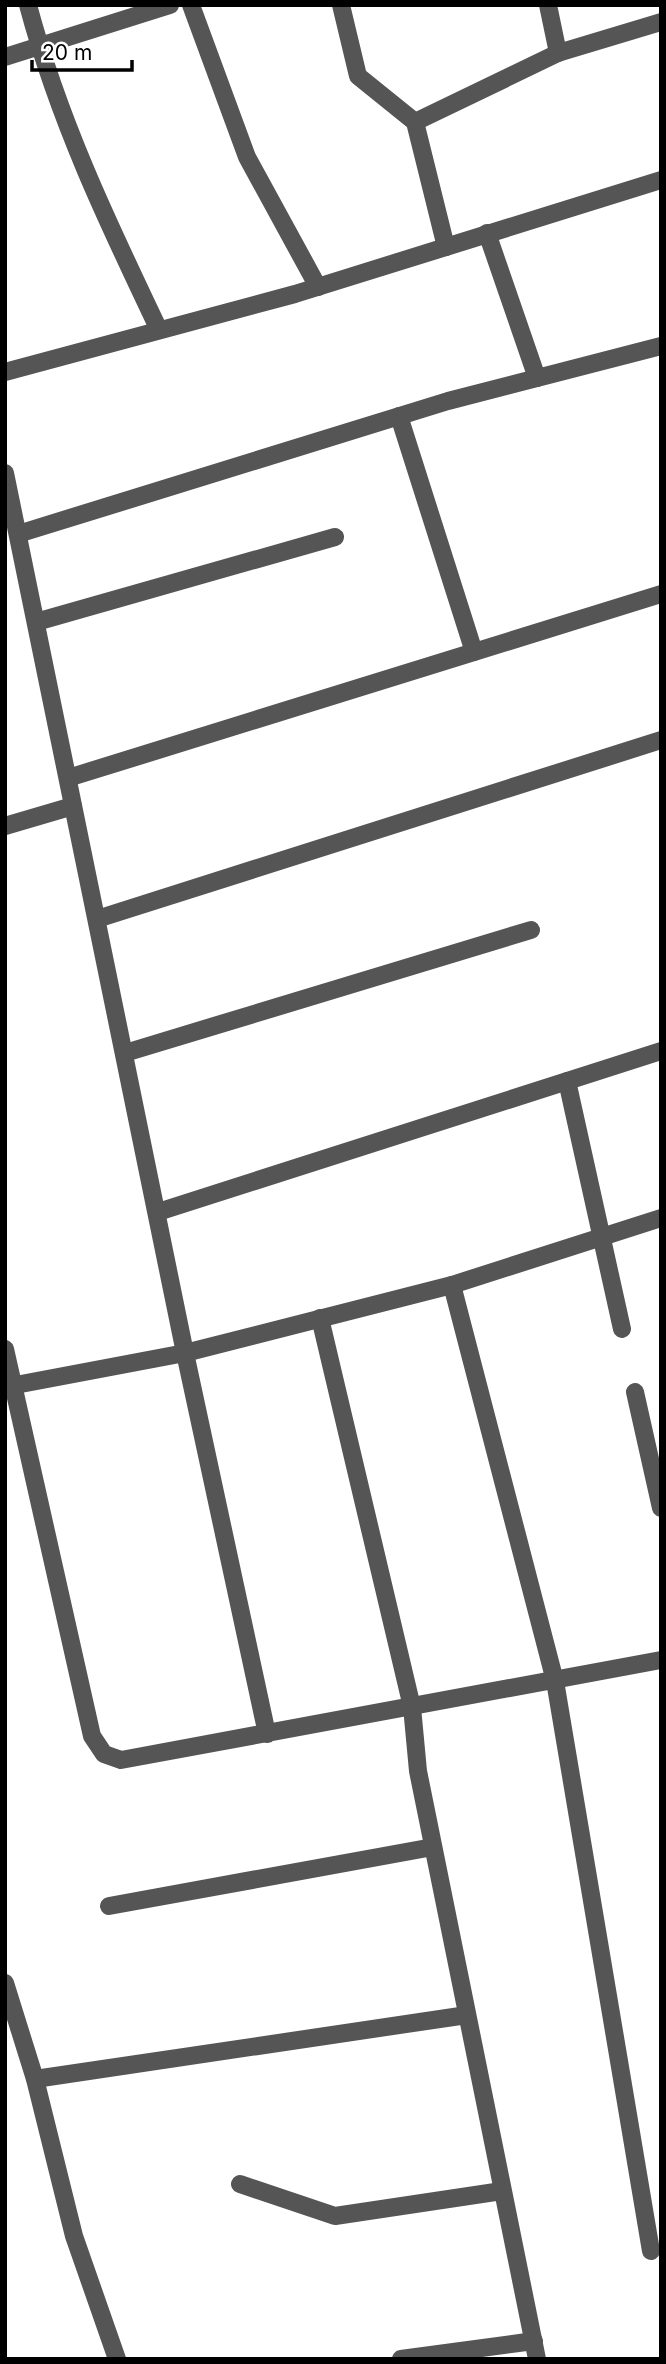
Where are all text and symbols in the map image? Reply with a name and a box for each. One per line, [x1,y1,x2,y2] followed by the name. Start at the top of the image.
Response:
[32,28,131,72] scale bar
[42,40,92,65] text: 20 m

